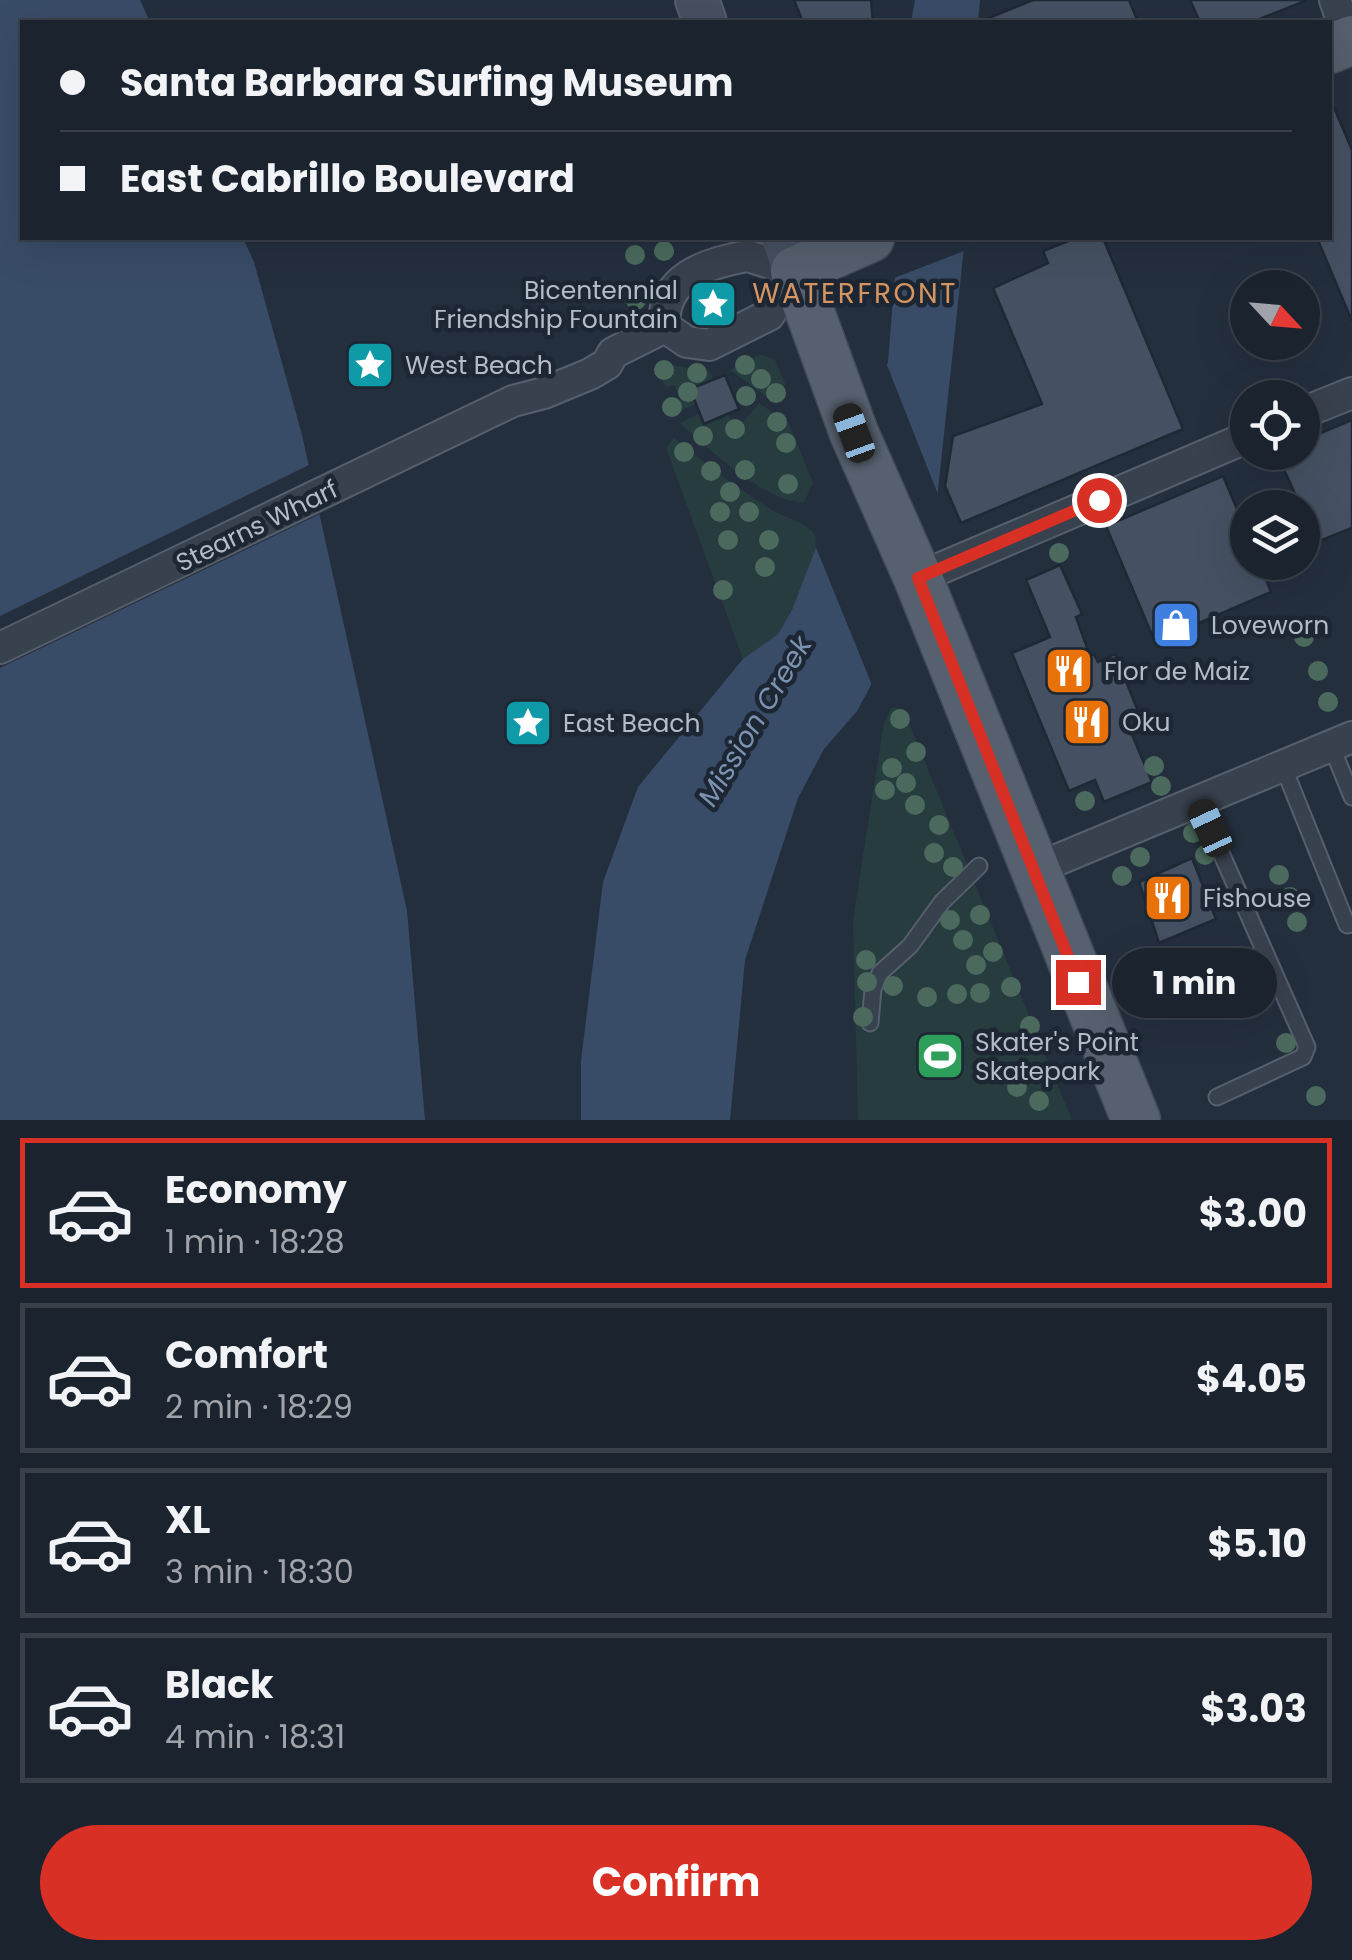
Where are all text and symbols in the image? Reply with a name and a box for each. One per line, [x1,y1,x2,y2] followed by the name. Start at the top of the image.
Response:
[120,56,733,109] text: Santa Barbara Surfing Museum
[120,152,575,205] text: East Cabrillo Boulevard
[1230,270,1320,360] north arrow
[1230,270,1320,580] map controls
[434,273,678,337] place label: Bicentennial Friendship Fountain
[752,274,958,313] district label: WATERFRONT
[687,278,739,330] place icon: Bicentennial Friendship Fountain
[344,339,396,391] place icon: West Beach
[405,348,553,383] place label: West Beach
[1230,380,1320,470] button: locate
[830,400,878,466] car
[170,472,344,580] street label: Stearns Wharf
[1077,478,1122,523] route start
[1230,490,1320,580] button: layers
[1150,599,1202,651] shop icon: Loveworn
[1211,608,1329,643] place label: Loveworn
[689,627,822,814] water label: Mission Creek
[1043,645,1095,697] restaurant icon: Flor de Maiz
[1104,654,1250,689] place label: Flor de Maiz
[1061,696,1113,748] restaurant icon: Oku
[502,697,554,749] place icon: East Beach
[1122,705,1171,740] place label: Oku
[563,706,700,741] place label: East Beach
[1184,794,1236,862] car
[1142,872,1194,924] restaurant icon: Fishouse
[1203,881,1311,916] place label: Fishouse
[1113,947,1278,1017] callout: 1 min
[1056,960,1101,1005] route end
[1153,960,1236,1005] text: 1 min
[975,1025,1139,1089] place label: Skater's Point Skatepark
[914,1030,966,1082] sports icon: Skater's Point Skatepark
[165,1163,347,1216] text: Economy
[45,1168,135,1258] icon: car
[1199,1187,1307,1240] text: $3.00
[165,1219,345,1264] text: 1 min · 18:28
[165,1328,328,1381] text: Comfort
[45,1333,135,1423] icon: car
[1196,1352,1307,1405] text: $4.05
[165,1384,353,1429] text: 2 min · 18:29
[165,1493,210,1546] text: XL
[45,1498,135,1588] icon: car
[1208,1517,1307,1570] text: $5.10
[165,1549,354,1594] text: 3 min · 18:30
[165,1658,274,1711] text: Black
[45,1663,135,1753] icon: car
[1201,1682,1307,1735] text: $3.03
[165,1714,345,1759] text: 4 min · 18:31
[40,1825,1312,1940] button: Confirm

